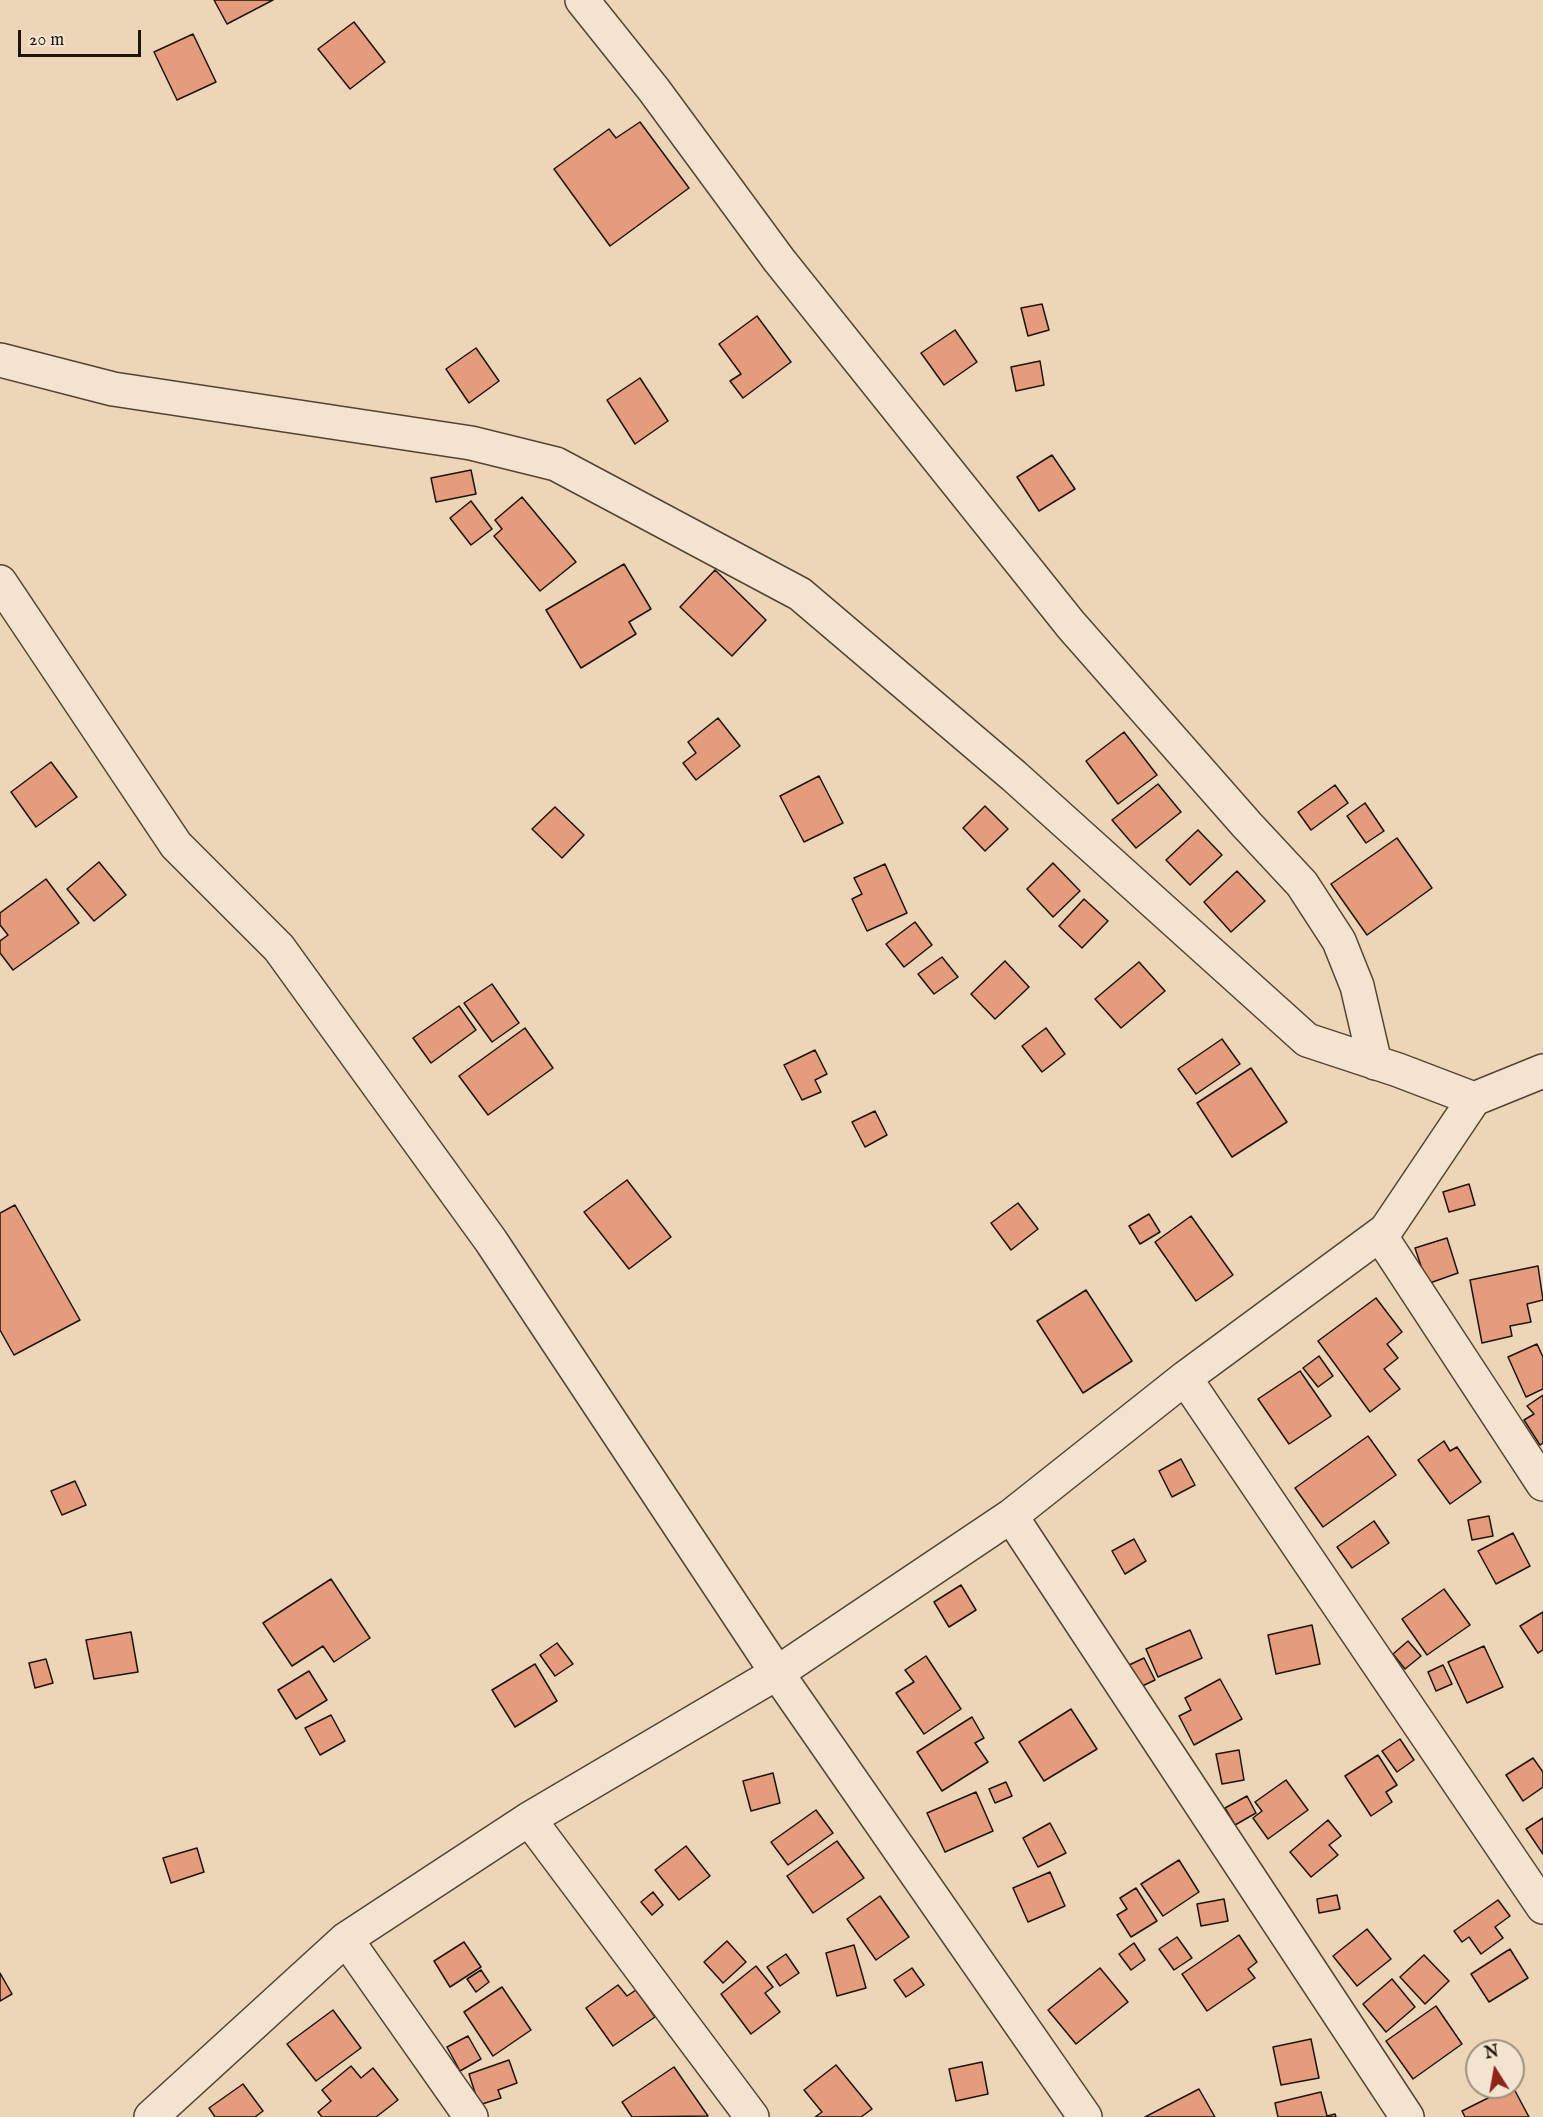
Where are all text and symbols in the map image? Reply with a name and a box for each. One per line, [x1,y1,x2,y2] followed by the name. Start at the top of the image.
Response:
[21,18,144,56] scale bar
[29,29,64,52] text: 20 m
[1465,2039,1525,2099] north arrow
[1483,2042,1501,2064] text: N

